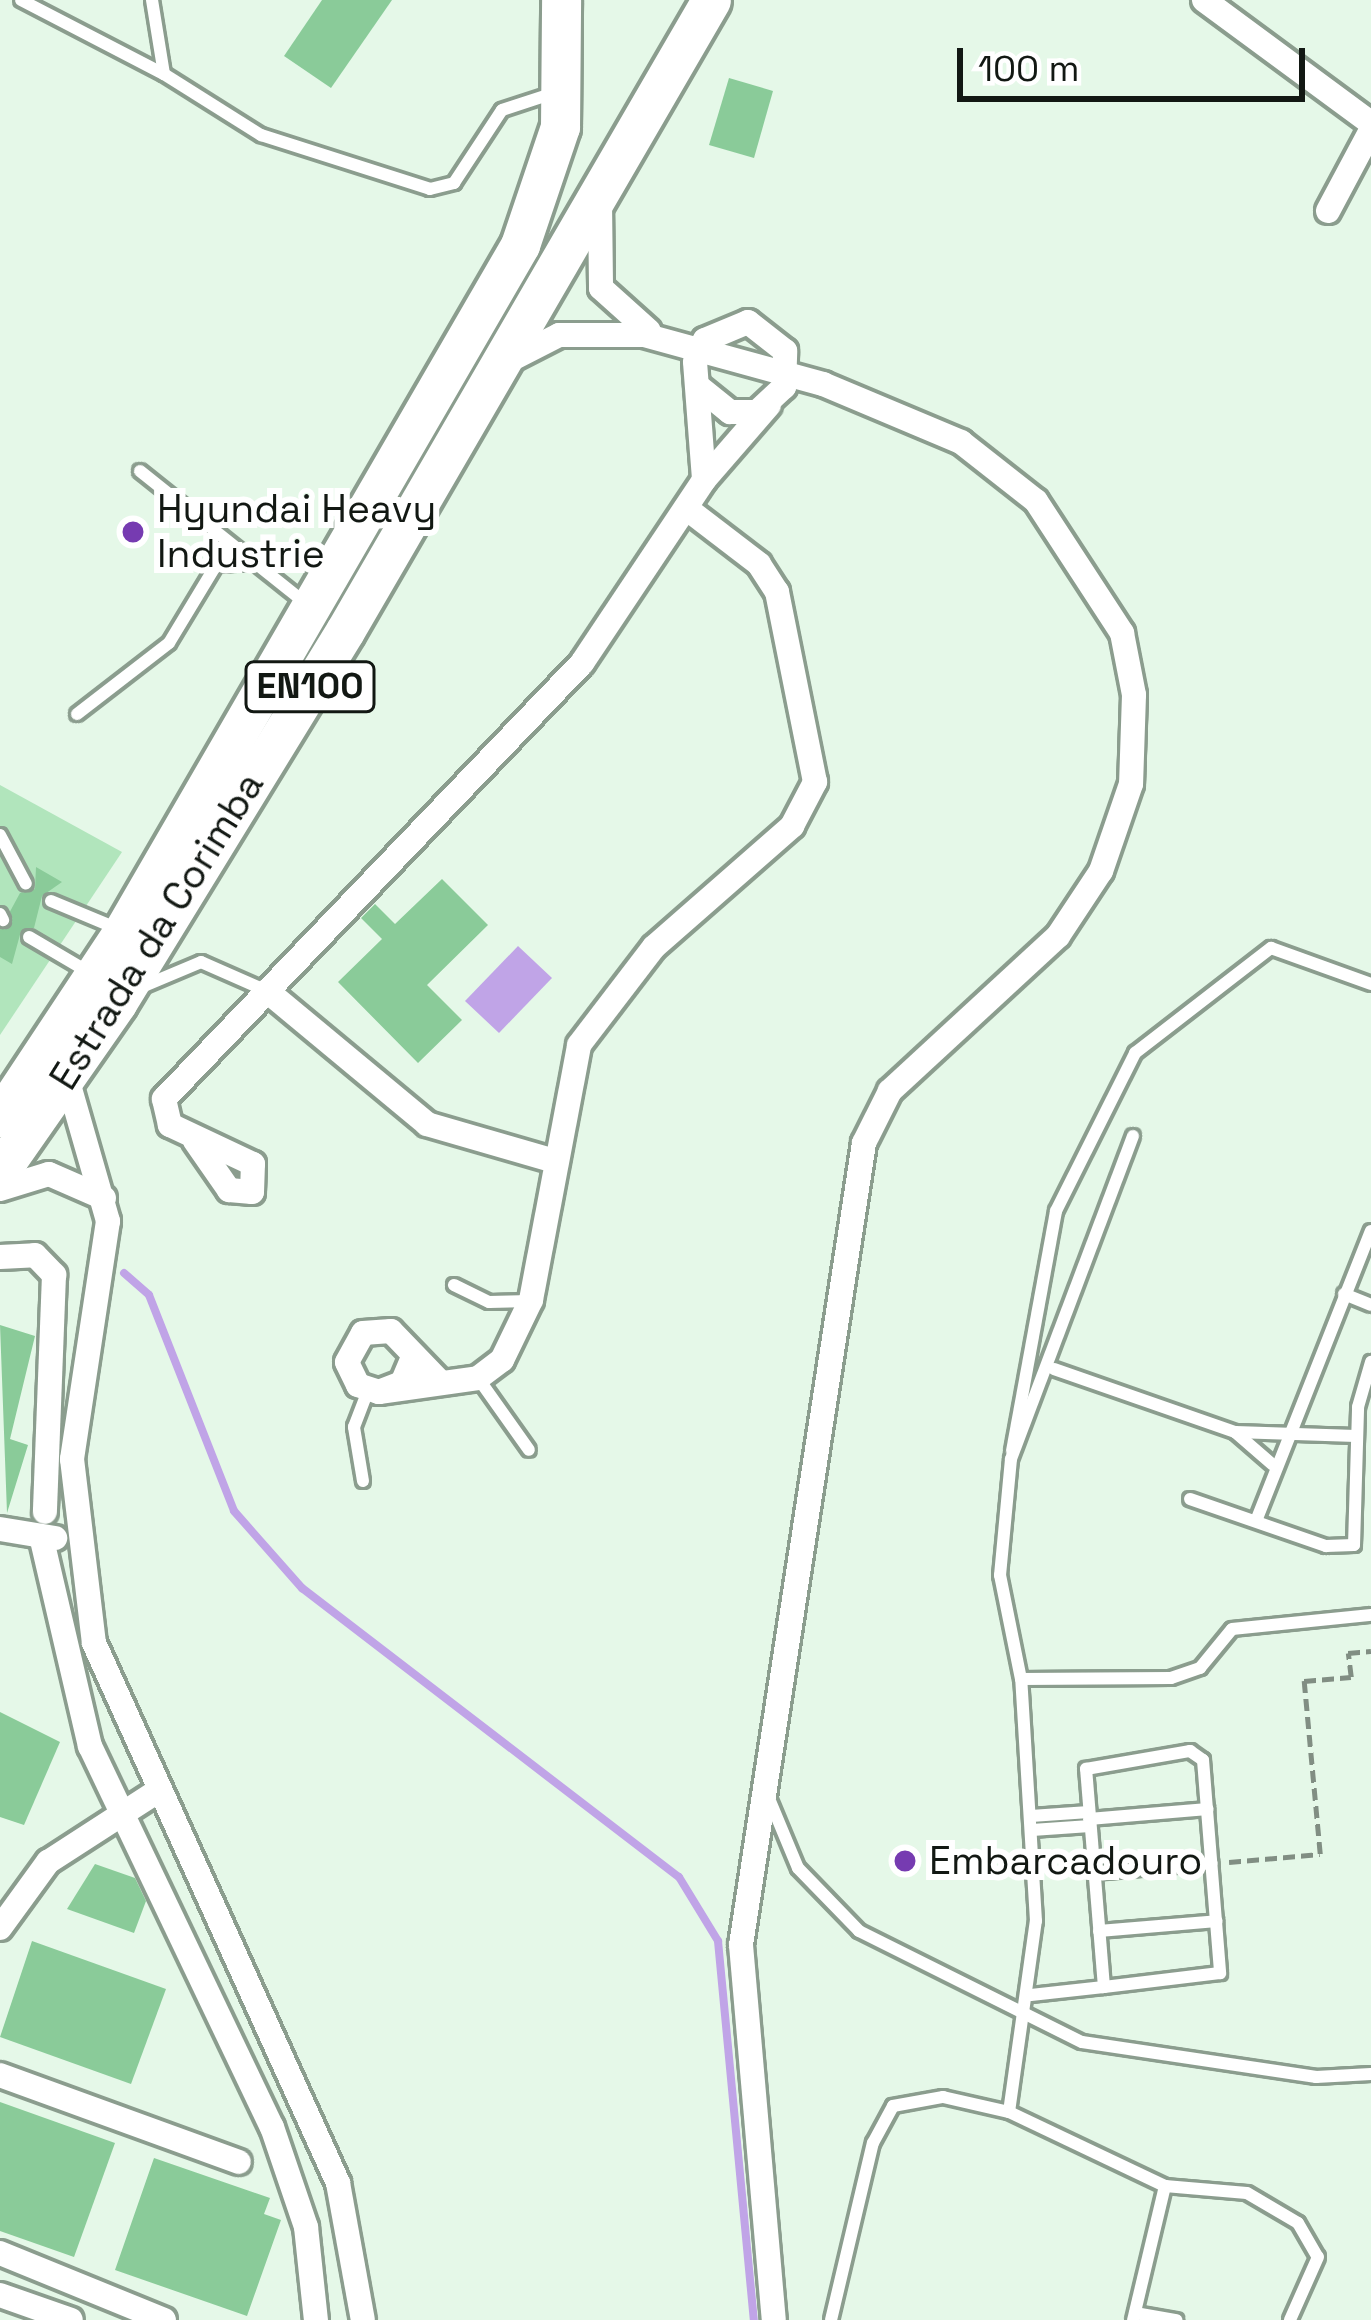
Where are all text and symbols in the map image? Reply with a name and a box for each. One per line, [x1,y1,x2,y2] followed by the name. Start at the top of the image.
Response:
[963,24,1311,98] scale bar
[978,46,1079,92] text: 100 m
[157,487,436,578] place label: Hyundai Heavy Industrie
[120,519,146,545] marker: Hyundai Heavy Industrie
[244,657,376,717] road number: EN100
[40,764,274,1098] street label: Estrada da Corimba
[929,1838,1202,1884] place label: Embarcadouro
[892,1848,918,1874] marker: Embarcadouro

